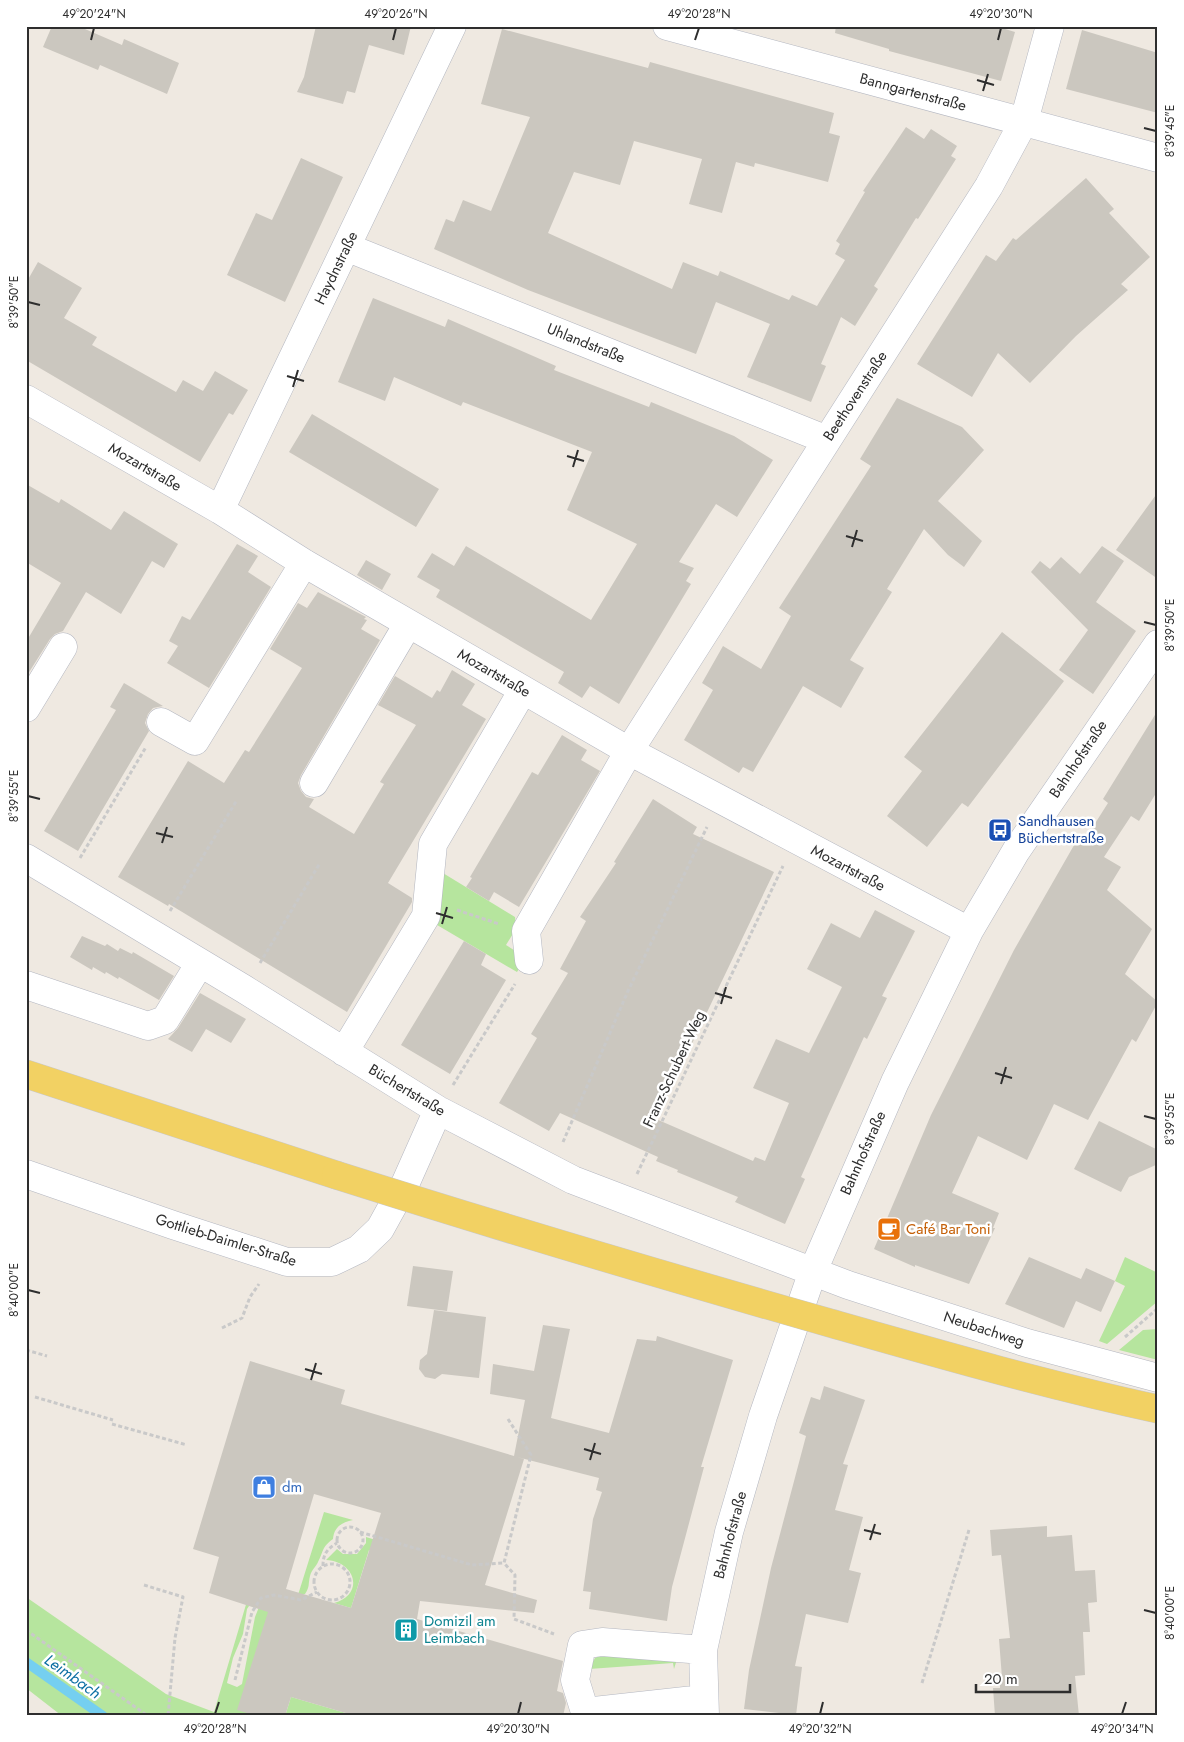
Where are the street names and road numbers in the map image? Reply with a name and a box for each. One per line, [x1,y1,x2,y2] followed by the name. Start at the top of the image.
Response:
[857,67,969,117] street label: Banngartenstraße
[309,227,363,308] street label: Haydnstraße
[544,317,629,369] street label: Uhlandstraße
[818,346,893,445] street label: Beethovenstraße
[104,437,186,497] street label: Mozartstraße
[453,643,535,703] street label: Mozartstraße
[1044,715,1112,802] street label: Bahnhofstraße
[807,839,889,897] street label: Mozartstraße
[637,1007,711,1131] street label: Franz-Schubert-Weg
[364,1058,450,1122] street label: Büchertstraße
[835,1107,891,1199] street label: Bahnhofstraße
[153,1208,300,1272] street label: Gottlieb-Daimler-Straße
[941,1306,1027,1352] street label: Neubachweg
[708,1488,752,1581] street label: Bahnhofstraße

